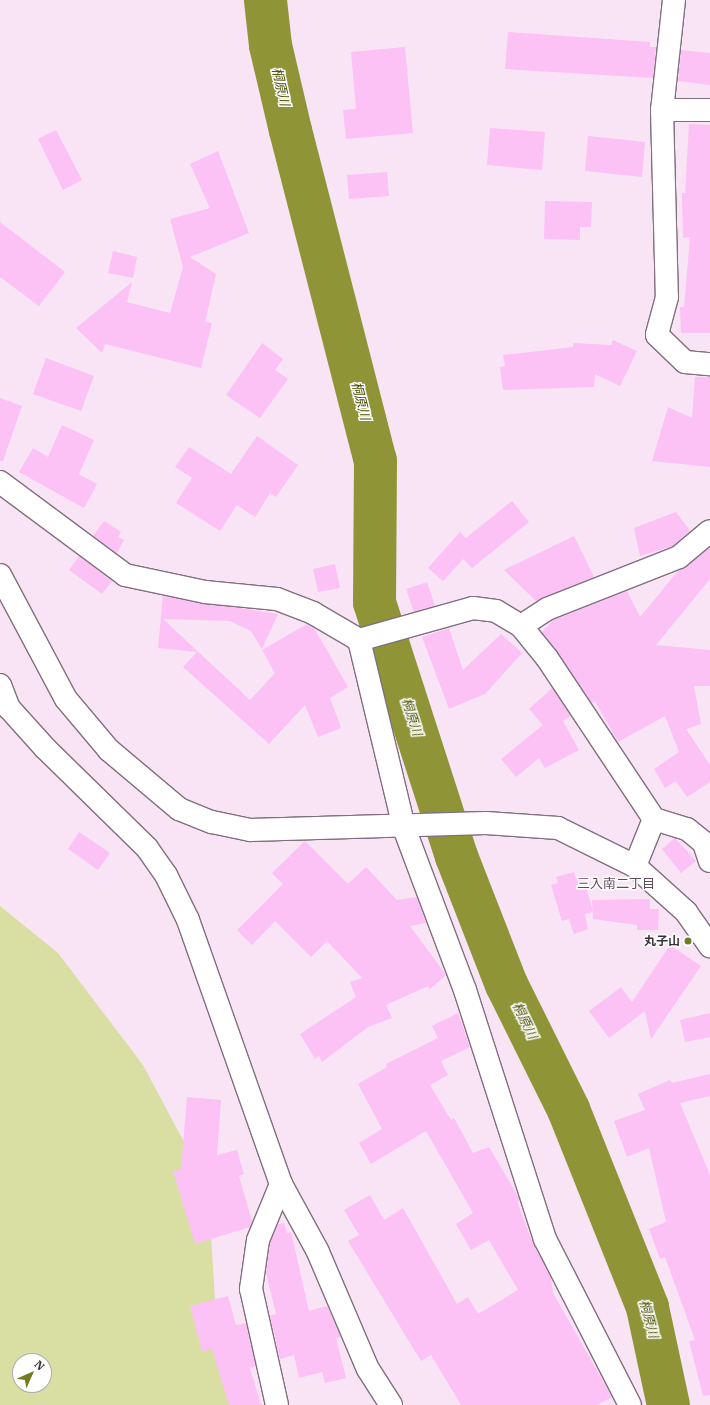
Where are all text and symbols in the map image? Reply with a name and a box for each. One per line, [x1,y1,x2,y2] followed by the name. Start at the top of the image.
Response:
[268,66,292,108] water label: 桐原川
[348,380,372,422] water label: 桐原川
[398,696,424,738] water label: 桐原川
[577,876,655,892] district label: 三入南二丁目
[644,934,680,948] place label: 丸子山
[683,936,693,946] marker: 丸子山
[508,1000,540,1042] water label: 桐原川
[635,1298,661,1340] water label: 桐原川
[12,1353,52,1393] north arrow
[32,1357,48,1373] text: N

